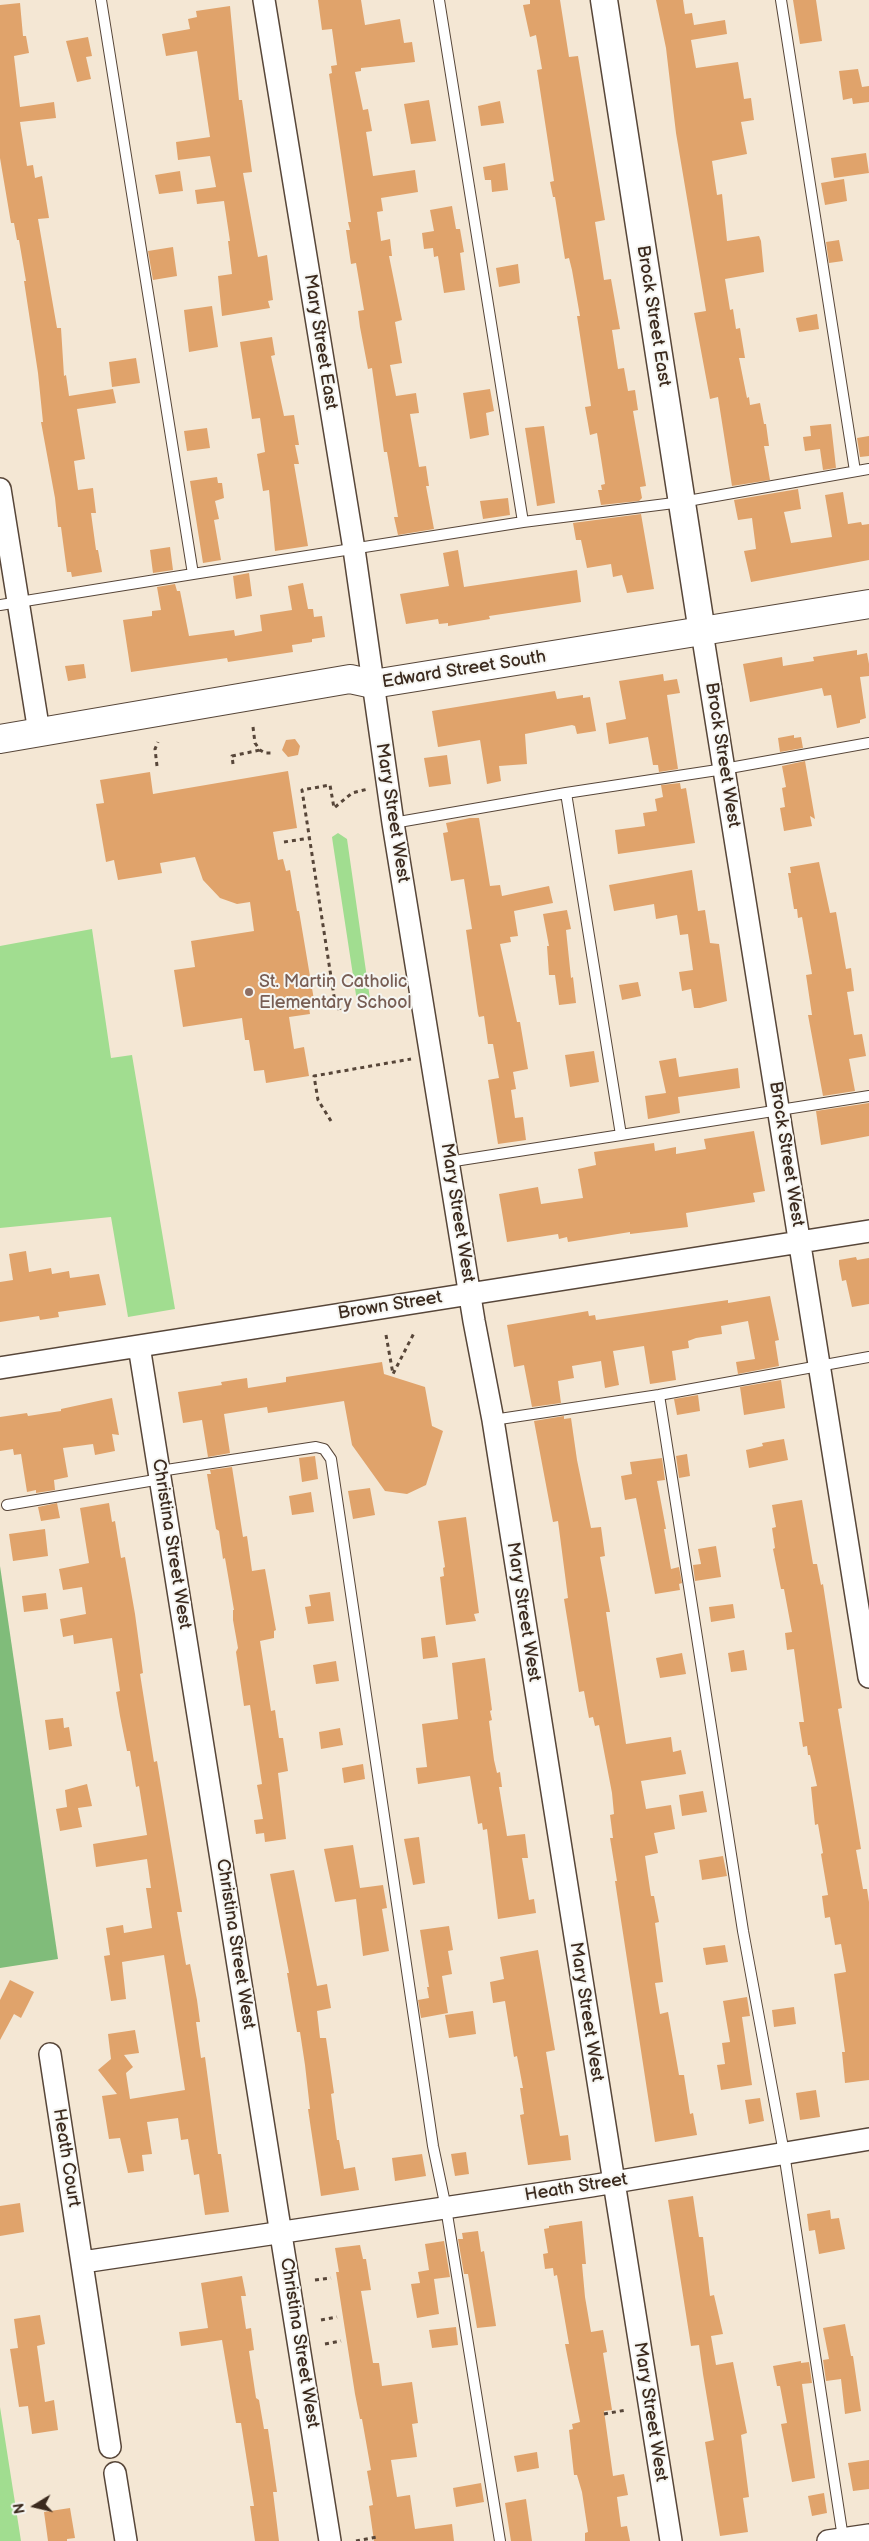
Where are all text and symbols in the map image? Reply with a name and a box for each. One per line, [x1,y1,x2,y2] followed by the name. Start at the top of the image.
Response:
[631,244,675,388] street label: Brock Street East
[299,273,341,411] street label: Mary Street East
[381,646,547,694] street label: Edward Street South
[700,681,744,829] street label: Brock Street West
[370,742,414,884] street label: Mary Street West
[259,971,412,1014] place label: St. Martin Catholic Elementary School
[243,986,255,998] marker: St. Martin Catholic Elementary School
[764,1080,808,1228] street label: Brock Street West
[435,1142,479,1284] street label: Mary Street West
[336,1287,444,1325] street label: Brown Street
[147,1457,195,1631] street label: Christina Street West
[501,1541,545,1683] street label: Mary Street West
[211,1857,259,2031] street label: Christina Street West
[564,1941,608,2083] street label: Mary Street West
[48,2107,84,2209] street label: Heath Court
[523,2169,629,2207] street label: Heath Street
[275,2256,323,2430] street label: Christina Street West
[628,2341,672,2483] street label: Mary Street West
[10,2481,60,2531] north arrow
[10,2502,29,2515] text: N

